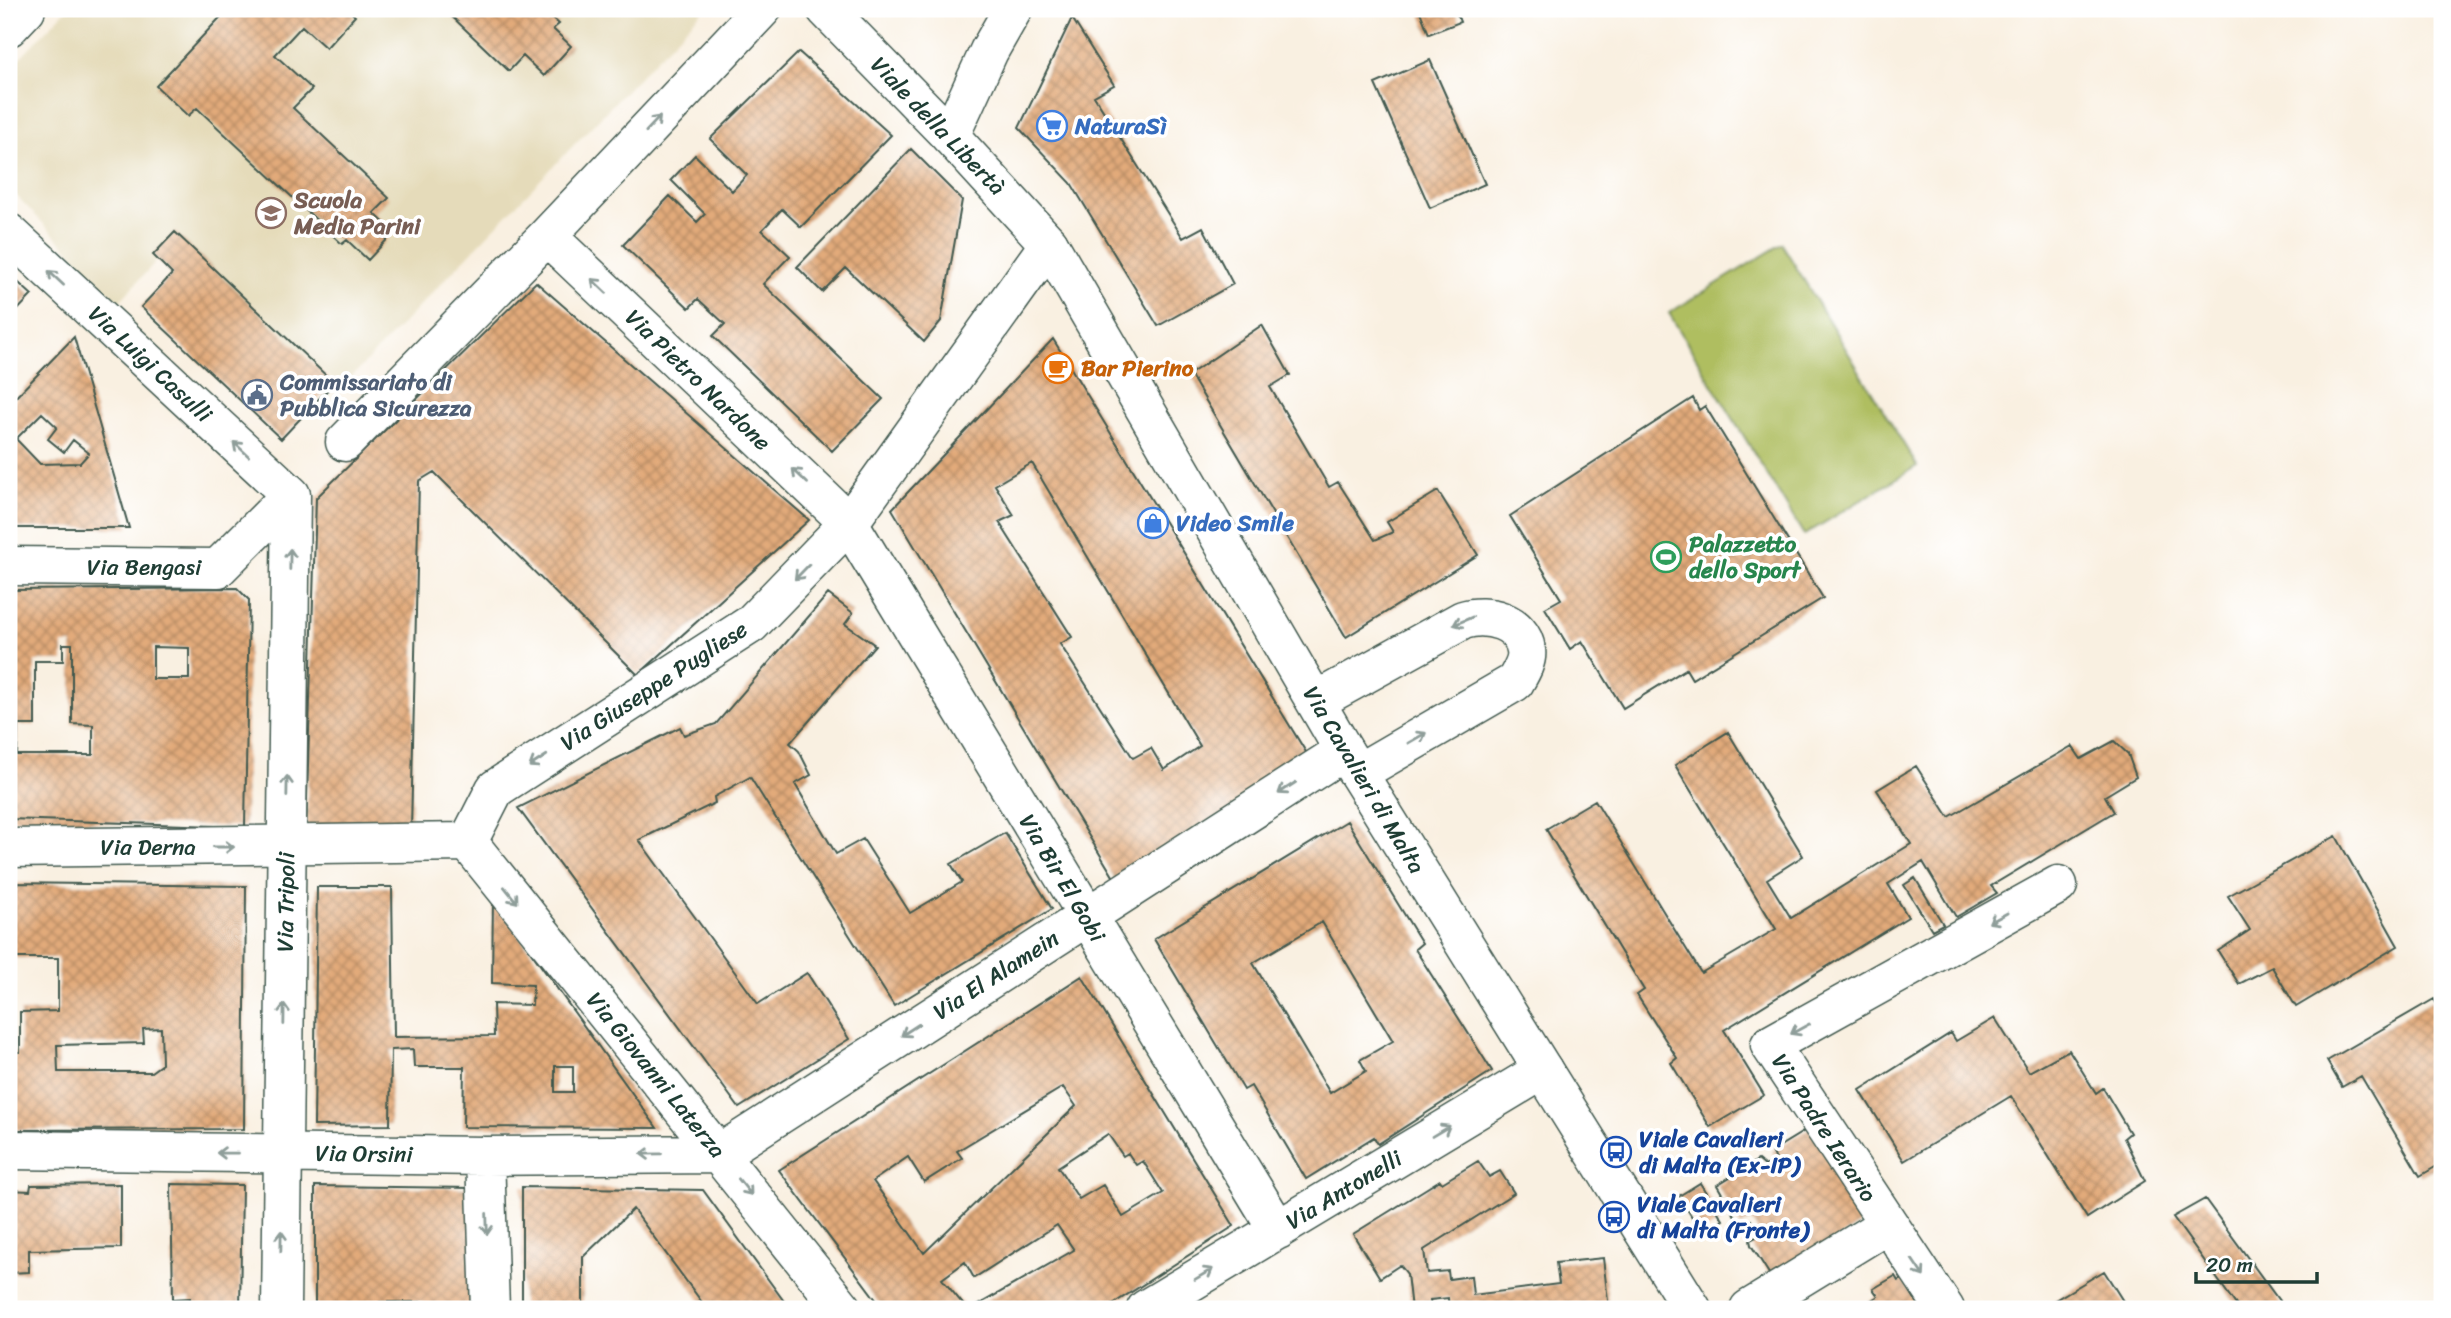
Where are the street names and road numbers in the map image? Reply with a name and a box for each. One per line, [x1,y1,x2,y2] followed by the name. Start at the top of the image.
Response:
[860,46,1016,206] street label: Viale della Libertà
[78,295,222,433] street label: Via Luigi Casulli
[615,299,781,461] street label: Via Pietro Nardone
[87,547,202,588] street label: Via Bengasi
[552,609,756,762] street label: Via Giuseppe Pugliese
[1291,678,1437,882] street label: Via Cavalieri di Malta
[1007,806,1117,951] street label: Via Bir El Gobi
[100,827,196,868] street label: Via Derna
[265,851,307,952] street label: Via Tripoli
[924,919,1068,1031] street label: Via El Alamein
[575,982,737,1168] street label: Via Giovanni Laterza
[1760,1045,1888,1211] street label: Via Padre Ierario
[315,1133,414,1175] street label: Via Orsini
[1278,1139,1411,1241] street label: Via Antonelli

